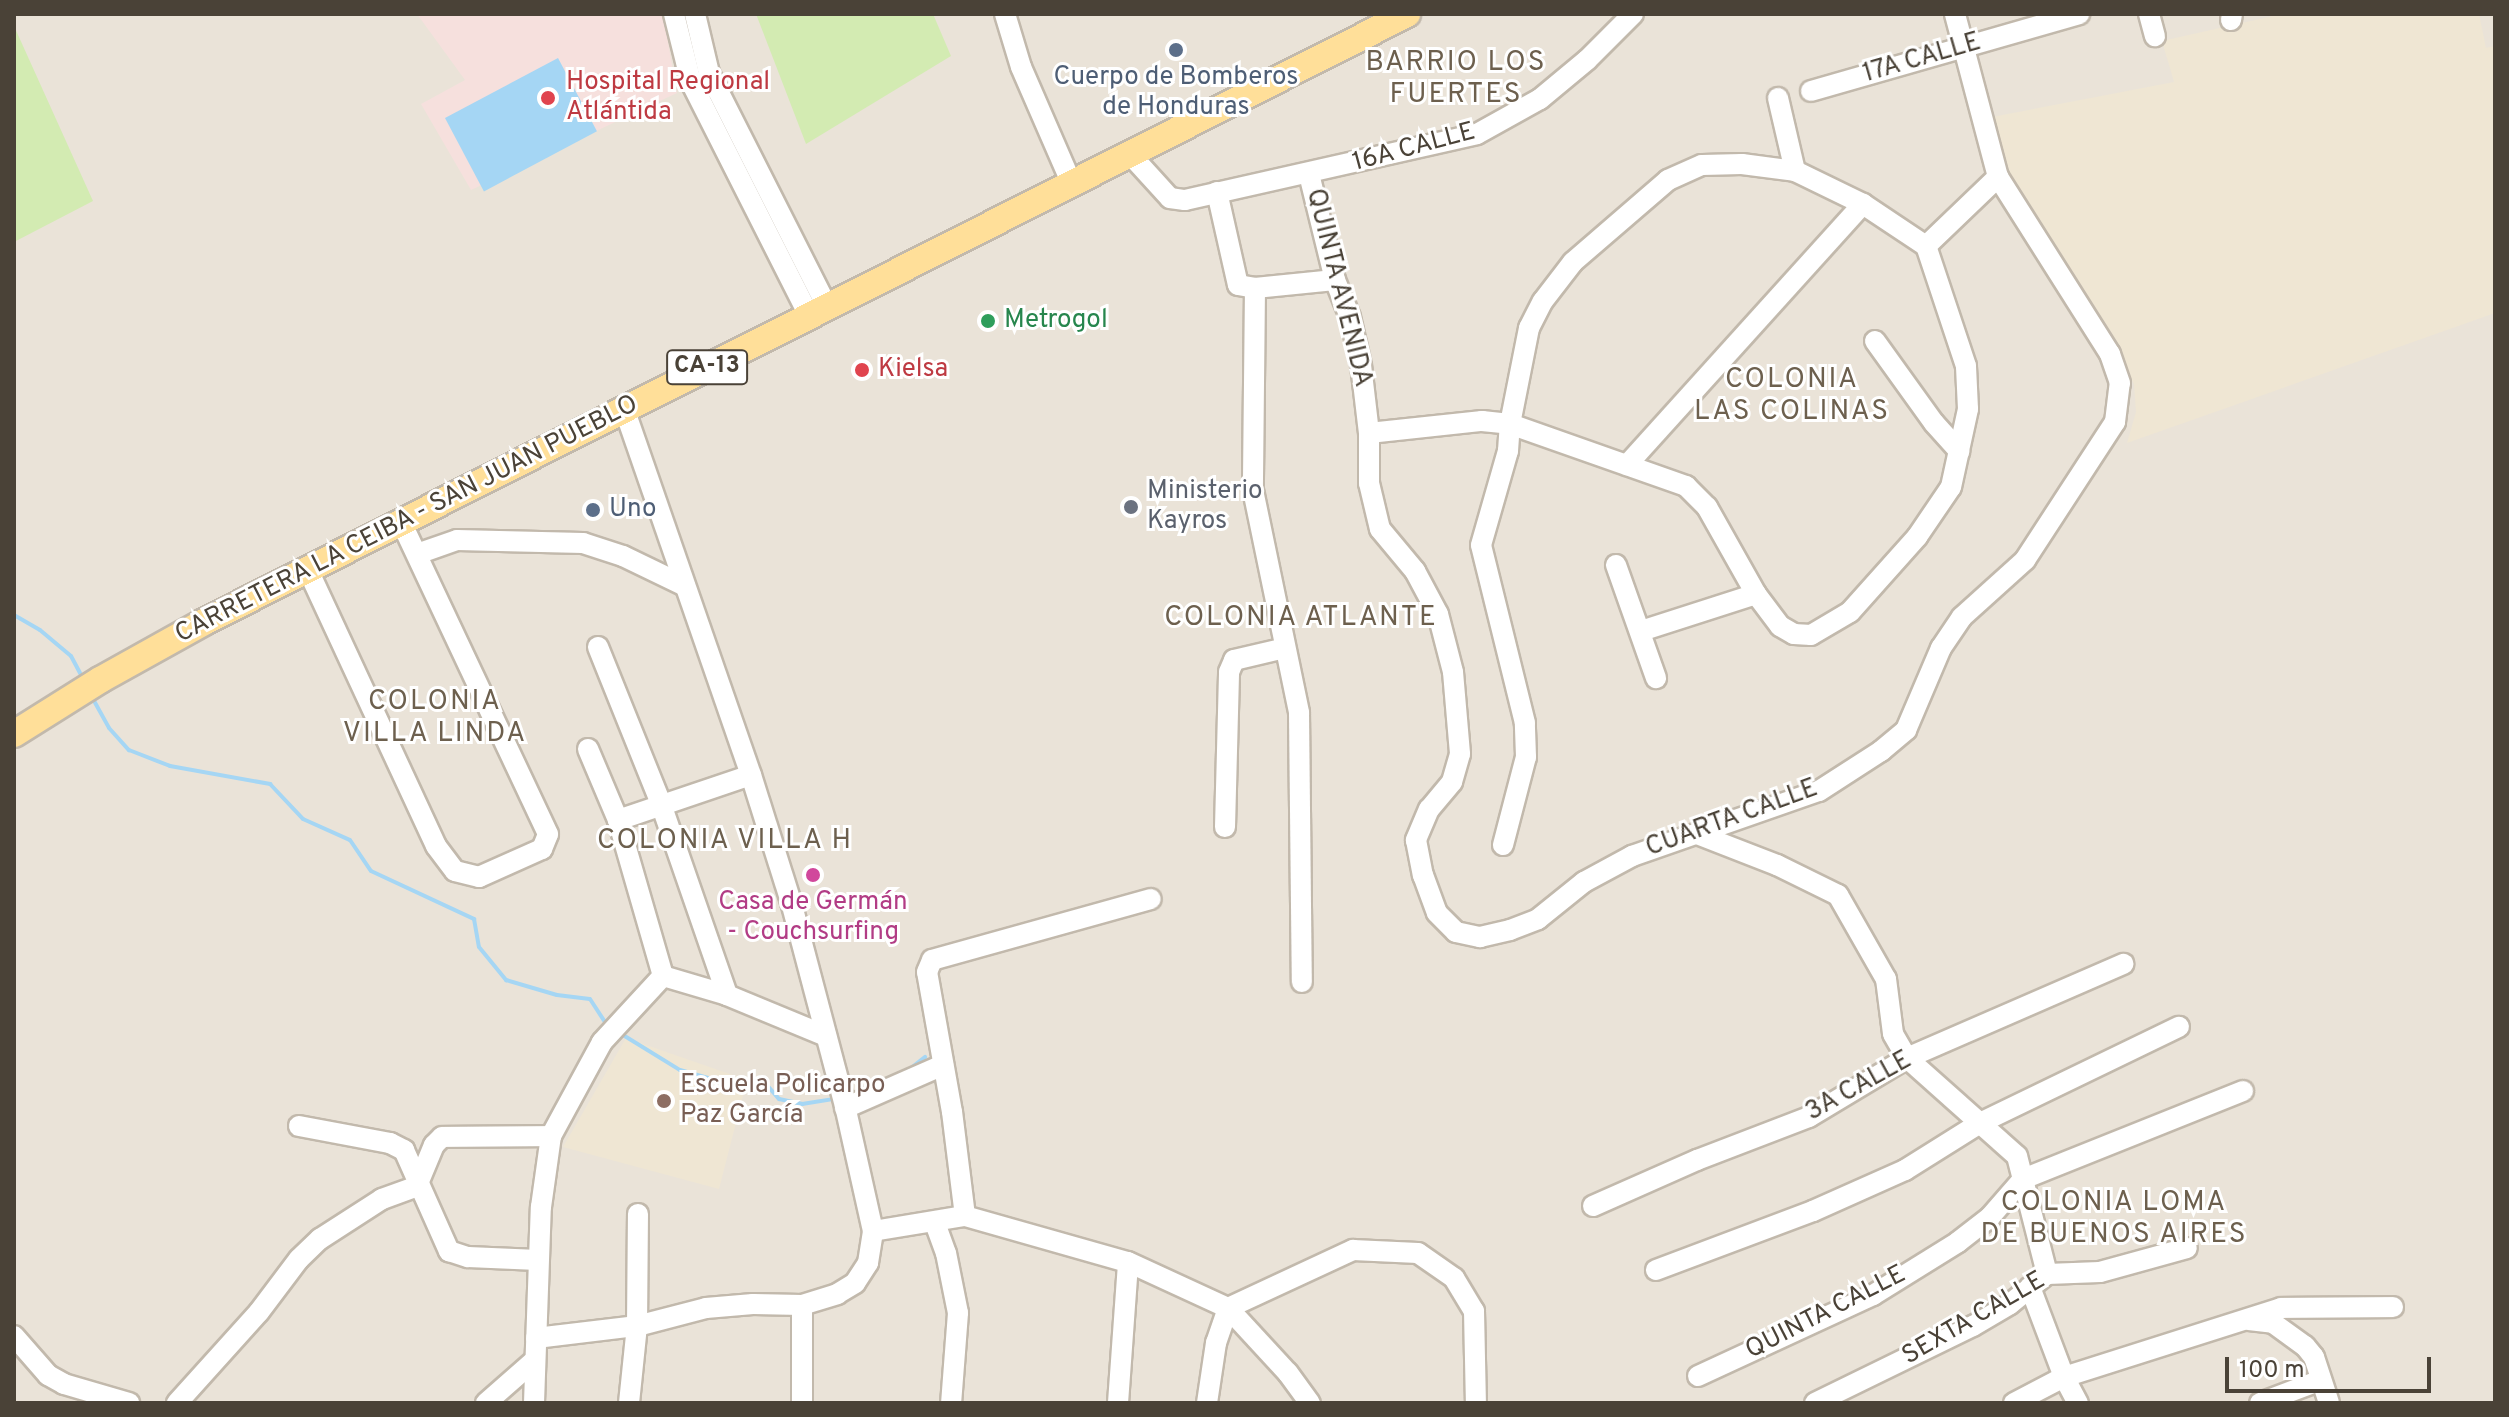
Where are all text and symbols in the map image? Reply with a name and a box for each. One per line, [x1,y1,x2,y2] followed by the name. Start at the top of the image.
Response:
[1859,27,1985,91] street label: 17A CALLE
[1167,41,1185,59] marker: Cuerpo de Bomberos de Honduras
[1366,46,1546,112] district label: BARRIO LOS FUERTES
[1054,62,1298,124] place label: Cuerpo de Bomberos de Honduras
[566,67,770,128] place label: Hospital Regional Atlántida
[537,87,559,109] marker: Hospital Regional Atlántida
[1349,117,1479,179] street label: 16A CALLE
[1298,185,1378,391] street label: QUINTA AVENIDA
[1004,305,1108,337] place label: Metrogol
[979,312,997,330] marker: Metrogol
[665,347,749,387] road number: CA-13
[878,354,948,386] place label: Kielsa
[853,361,871,379] marker: Kielsa
[1694,363,1890,429] district label: COLONIA LAS COLINAS
[169,388,645,652] street label: CARRETERA LA CEIBA - SAN JUAN PUEBLO
[1147,476,1263,538] place label: Ministerio Kayros
[609,494,656,526] place label: Uno
[1122,498,1140,516] marker: Ministerio Kayros
[584,501,602,519] marker: Uno
[1163,601,1439,635] district label: COLONIA ATLANTE
[342,685,528,751] district label: COLONIA VILLA LINDA
[1641,773,1823,865] street label: CUARTA CALLE
[595,824,855,858] district label: COLONIA VILLA H
[804,866,822,884] marker: Casa de Germán - Couchsurfing
[718,887,908,948] place label: Casa de Germán - Couchsurfing
[1800,1045,1918,1129] street label: 3A CALLE
[680,1070,886,1132] place label: Escuela Policarpo Paz García
[655,1092,673,1110] marker: Escuela Policarpo Paz García
[1980,1186,2248,1252] district label: COLONIA LOMA DE BUENOS AIRES
[1740,1259,1912,1367] street label: QUINTA CALLE
[1897,1265,2051,1373] street label: SEXTA CALLE
[2229,1341,2435,1391] scale bar
[2239,1356,2305,1386] text: 100 m

